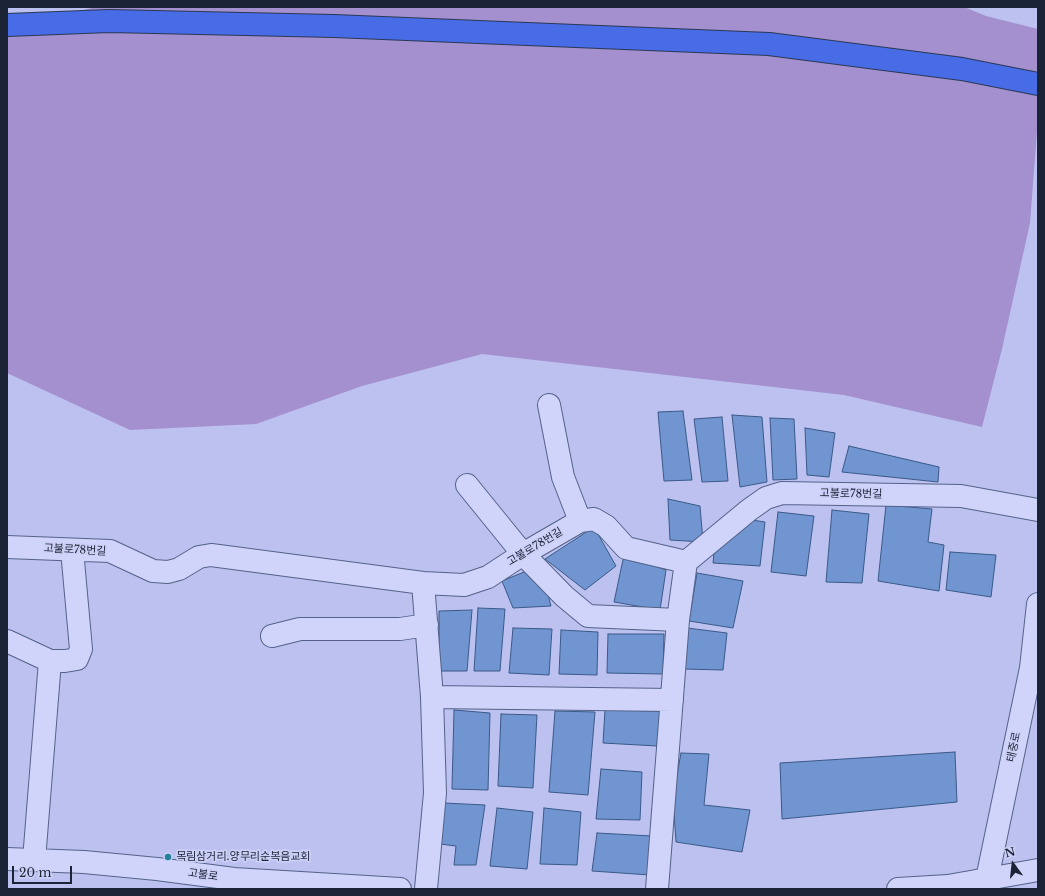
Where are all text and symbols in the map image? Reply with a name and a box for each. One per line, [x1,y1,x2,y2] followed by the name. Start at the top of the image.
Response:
[819,487,883,501] street label: 고불로78번길
[505,525,565,569] street label: 고불로78번길
[43,542,107,558] street label: 고불로78번길
[1004,731,1024,763] street label: 태중로
[993,844,1033,884] north arrow
[1003,844,1017,861] text: N
[176,850,310,864] place label: 목림삼거리.양무리순복음교회
[163,852,173,862] marker: 목림삼거리.양무리순복음교회
[14,858,74,884] scale bar
[19,865,51,880] text: 20 m
[187,866,219,884] street label: 고불로

